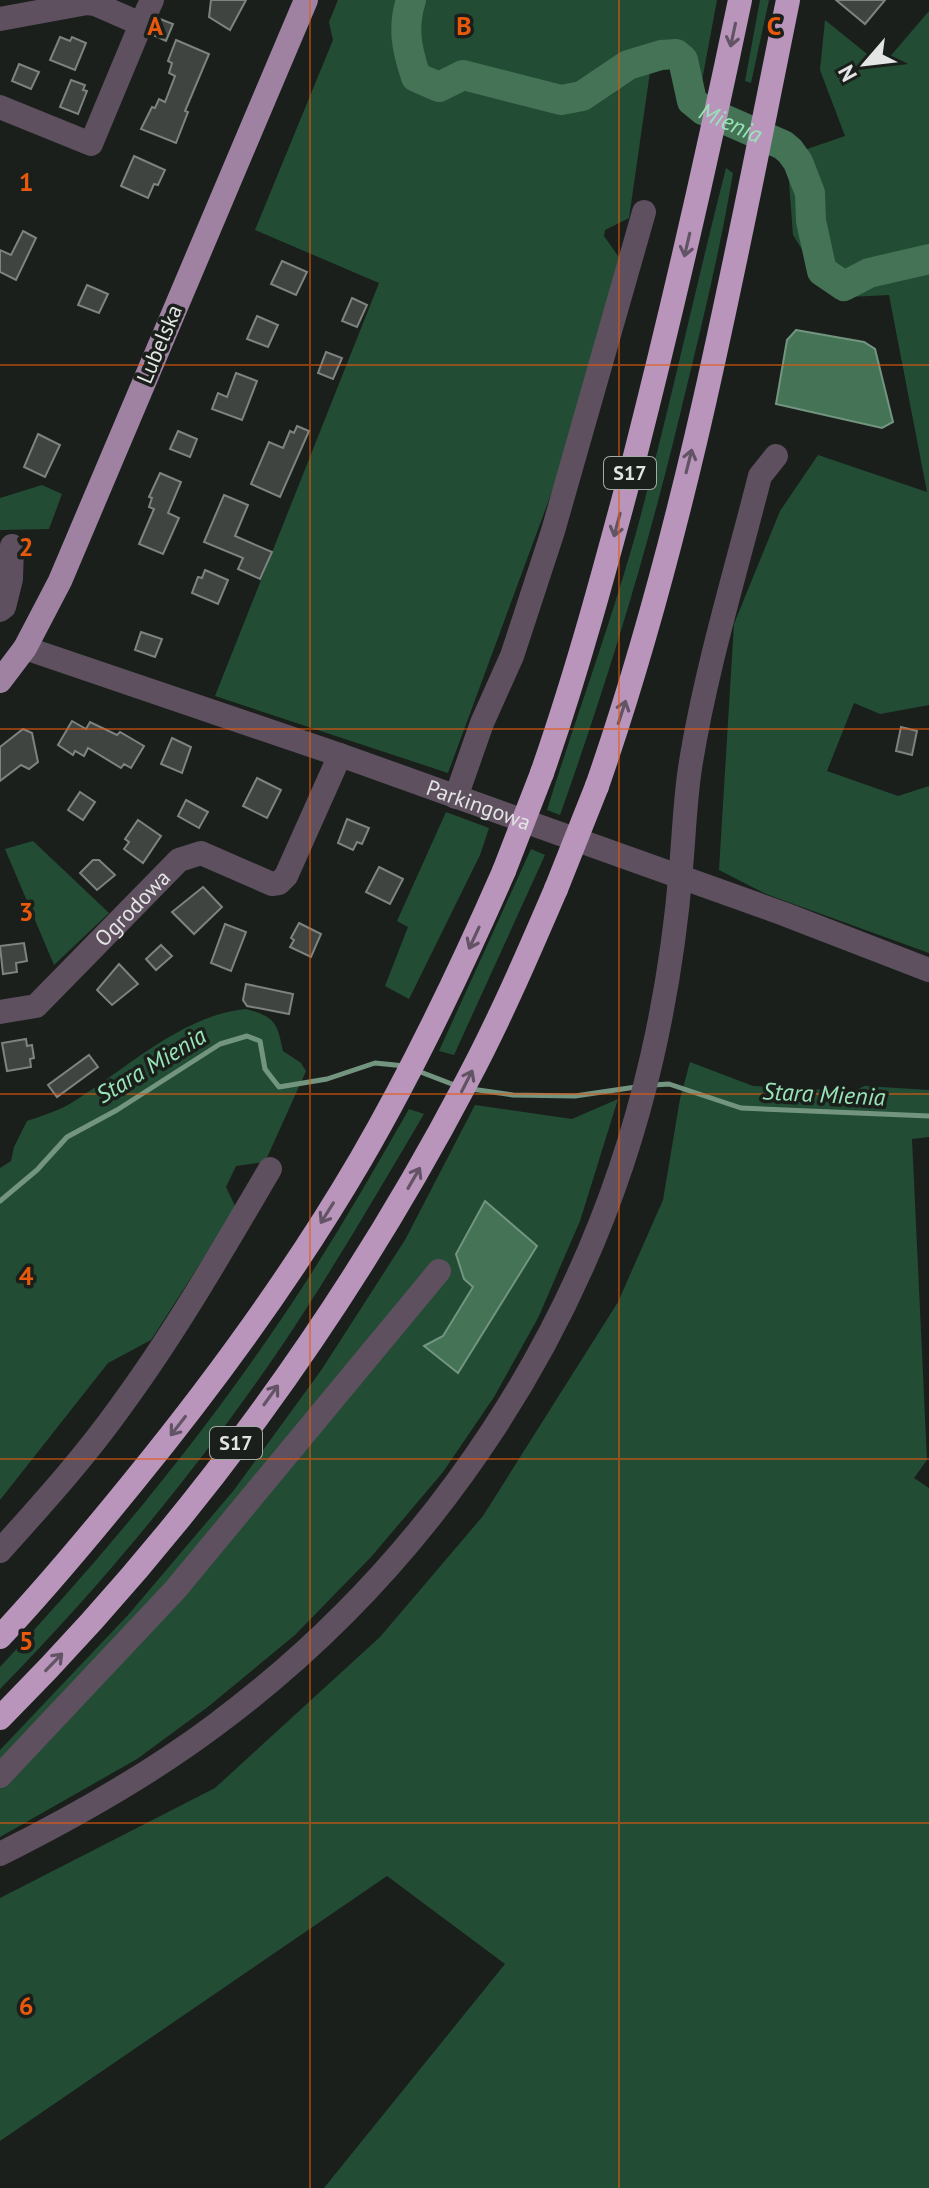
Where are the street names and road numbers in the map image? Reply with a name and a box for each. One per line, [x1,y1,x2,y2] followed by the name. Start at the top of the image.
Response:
[130,300,188,388] street label: Lubelska
[604,457,656,489] road number: S17
[423,773,535,836] street label: Parkingowa
[88,863,176,952] street label: Ogrodowa
[210,1427,262,1459] road number: S17

